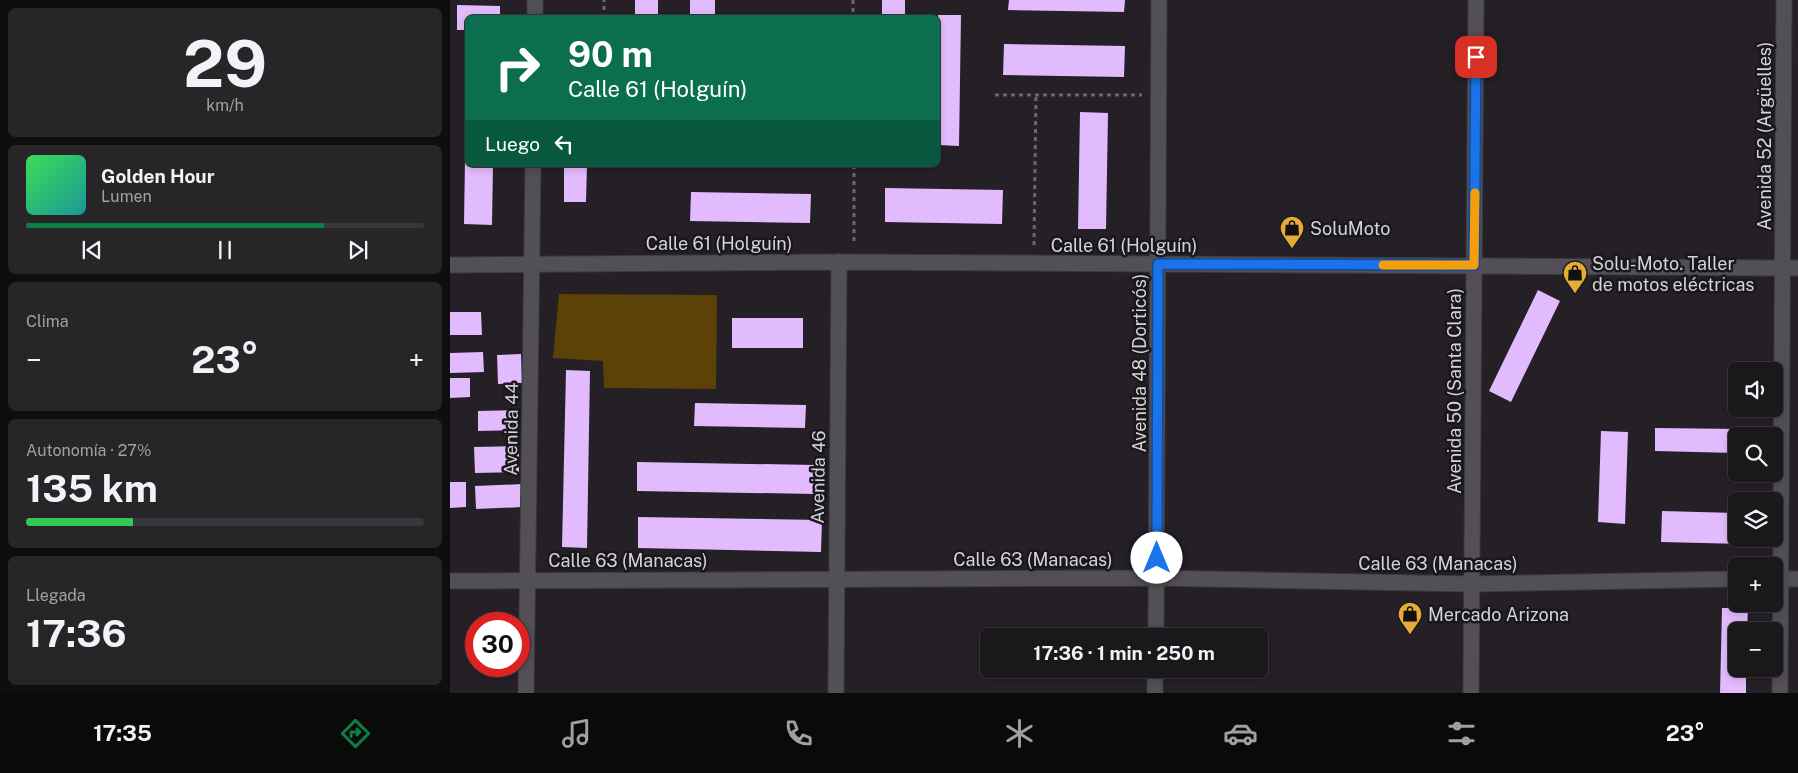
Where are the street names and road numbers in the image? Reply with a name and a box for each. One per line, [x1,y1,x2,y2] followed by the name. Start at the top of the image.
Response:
[1754,42,1775,230] street label: Avenida 52 (Argüelles)
[646,233,792,254] street label: Calle 61 (Holguín)
[1051,235,1197,256] street label: Calle 61 (Holguín)
[1129,274,1150,452] street label: Avenida 48 (Dorticós)
[1444,288,1465,494] street label: Avenida 50 (Santa Clara)
[500,382,522,476] street label: Avenida 44
[807,430,829,524] street label: Avenida 46
[953,549,1113,570] street label: Calle 63 (Manacas)
[548,550,708,571] street label: Calle 63 (Manacas)
[1358,553,1518,574] street label: Calle 63 (Manacas)

